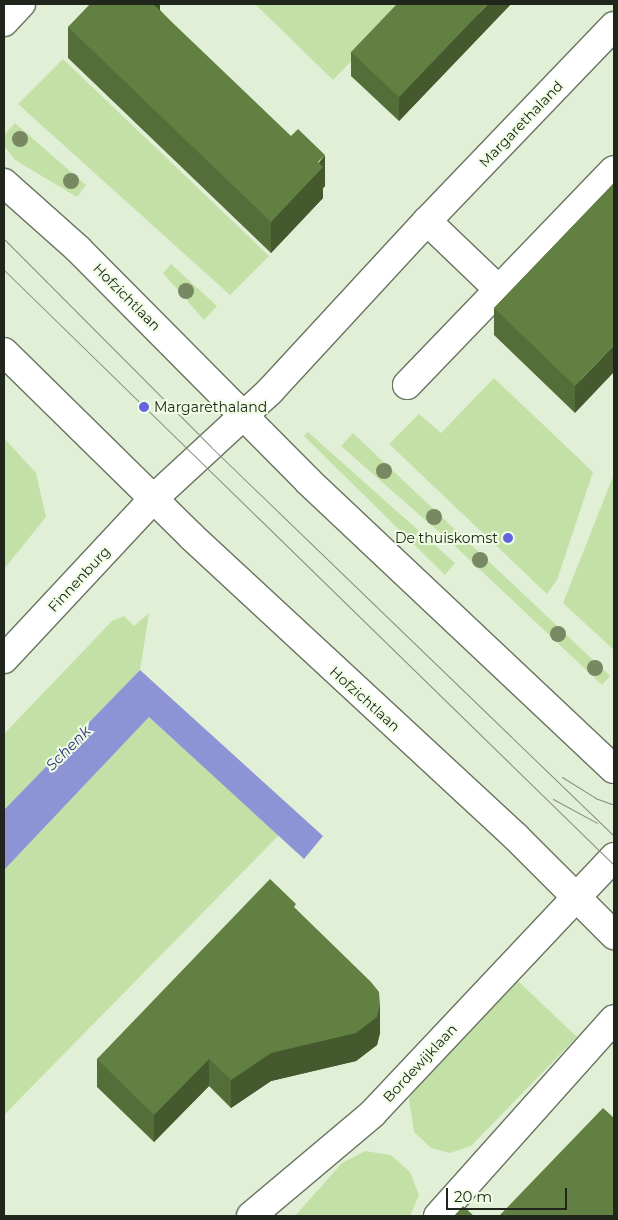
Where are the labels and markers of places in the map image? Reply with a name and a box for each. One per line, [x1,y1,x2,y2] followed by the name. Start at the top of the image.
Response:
[154,399,267,415] place label: Margarethaland
[138,401,150,413] marker: Margarethaland
[395,530,498,546] place label: De thuiskomst
[502,532,514,544] marker: De thuiskomst

